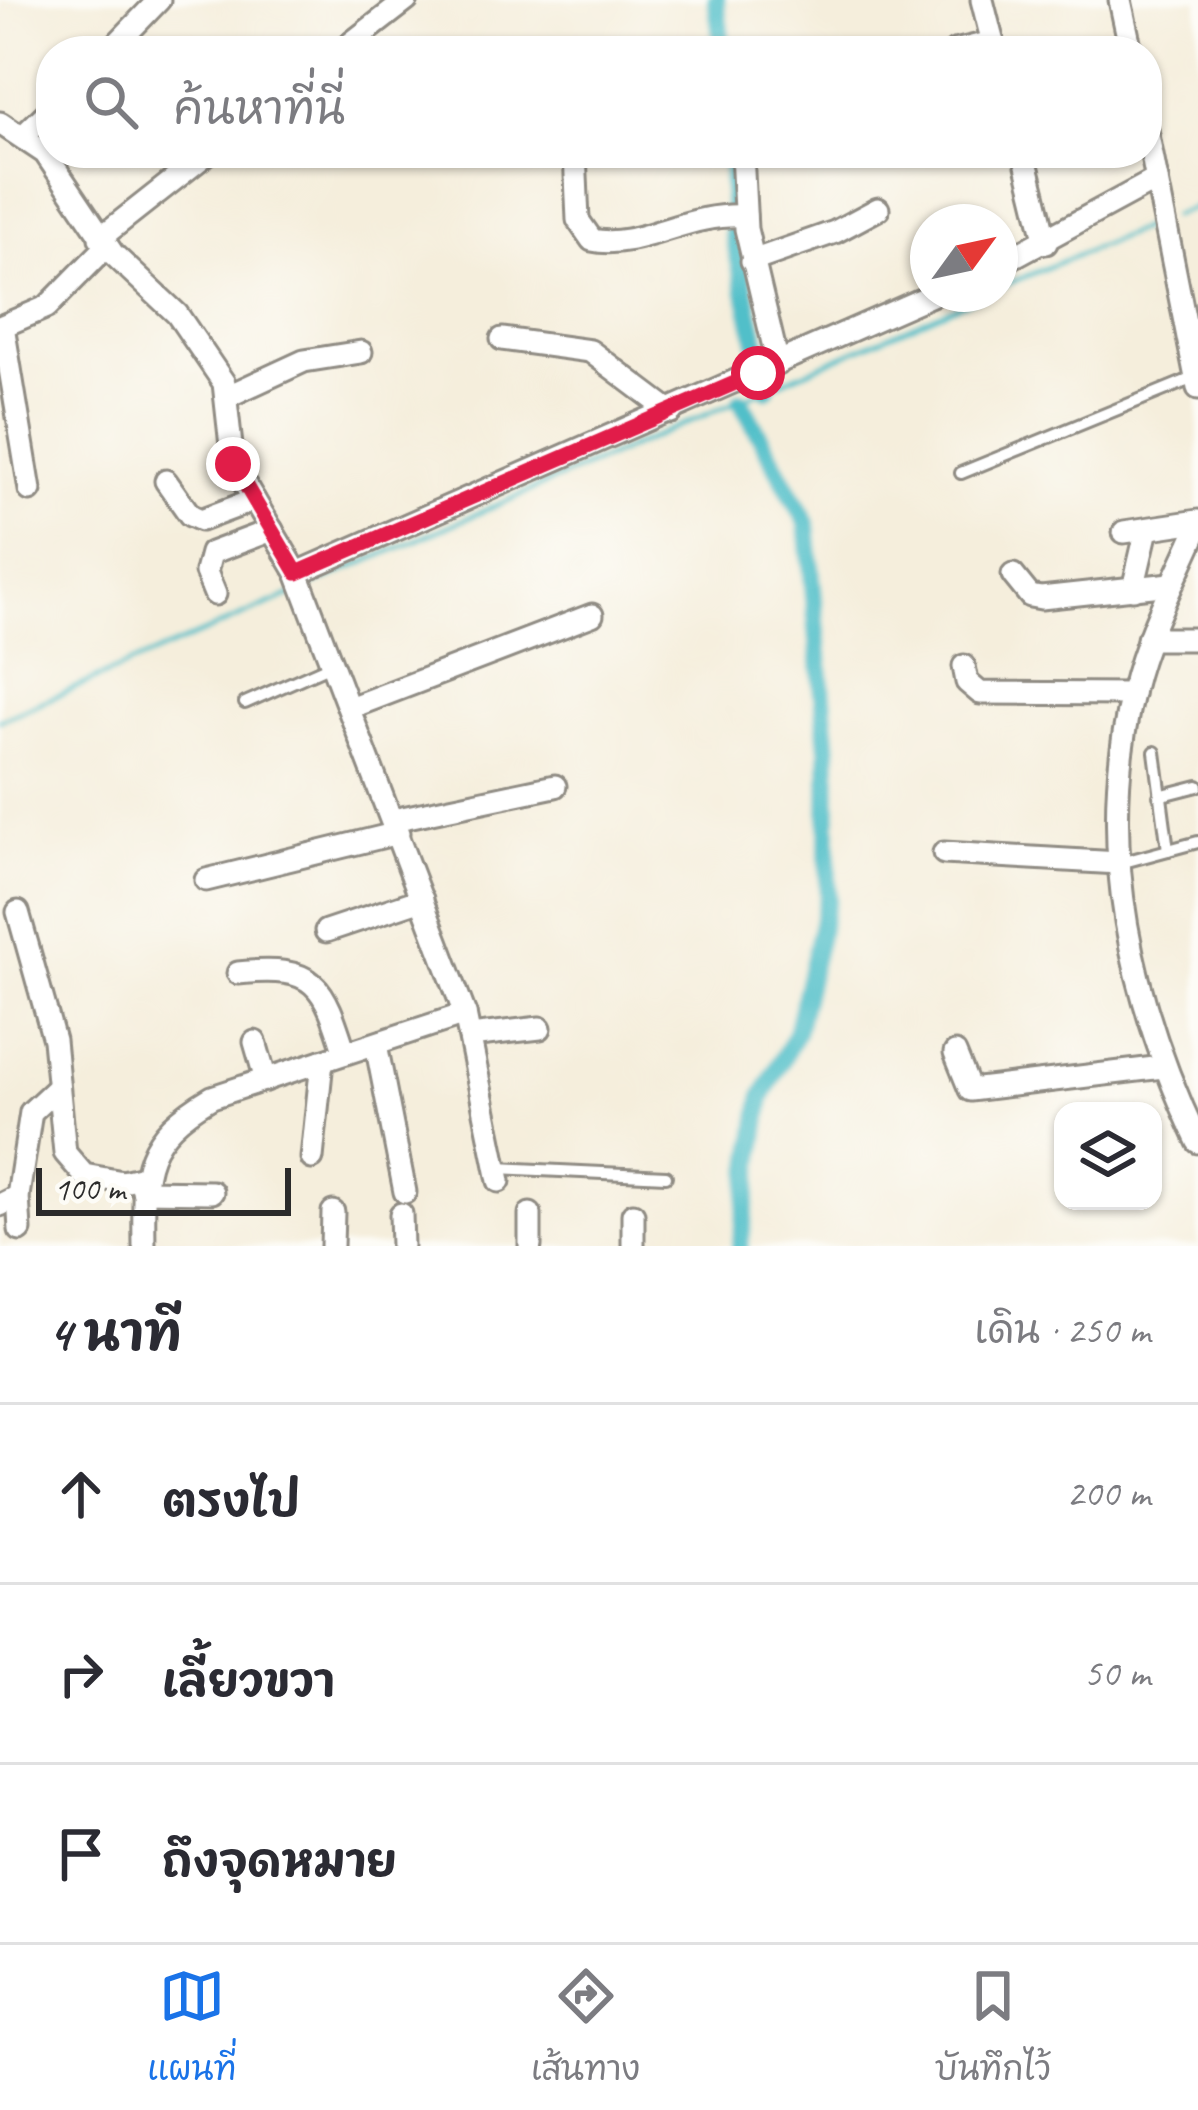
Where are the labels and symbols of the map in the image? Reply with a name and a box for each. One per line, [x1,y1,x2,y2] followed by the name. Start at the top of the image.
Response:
[910,204,1018,312] north arrow
[731,346,785,400] route start
[206,437,260,491] route end
[36,1162,291,1215] scale bar

